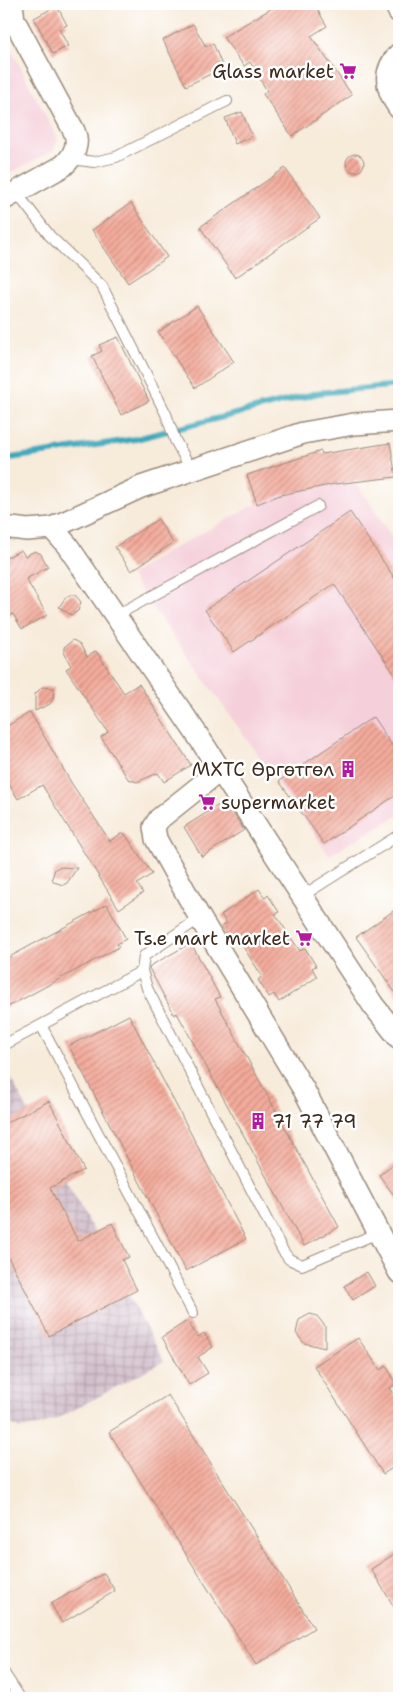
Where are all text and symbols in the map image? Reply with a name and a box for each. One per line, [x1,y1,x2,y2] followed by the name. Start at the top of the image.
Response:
[212,59,334,84] place label: Glass market
[338,61,358,81] supermarket icon: Glass market
[192,757,334,782] place label: МХТС Өргөтгөл
[338,759,358,779] building icon: МХТС Өргөтгөл
[221,790,336,815] place label: supermarket
[197,792,217,812] supermarket icon: supermarket
[134,926,290,951] place label: Ts.e mart market
[294,928,314,948] supermarket icon: Ts.e mart market
[272,1109,357,1134] place label: 71 77 79
[248,1111,268,1131] building icon: 71 77 79

